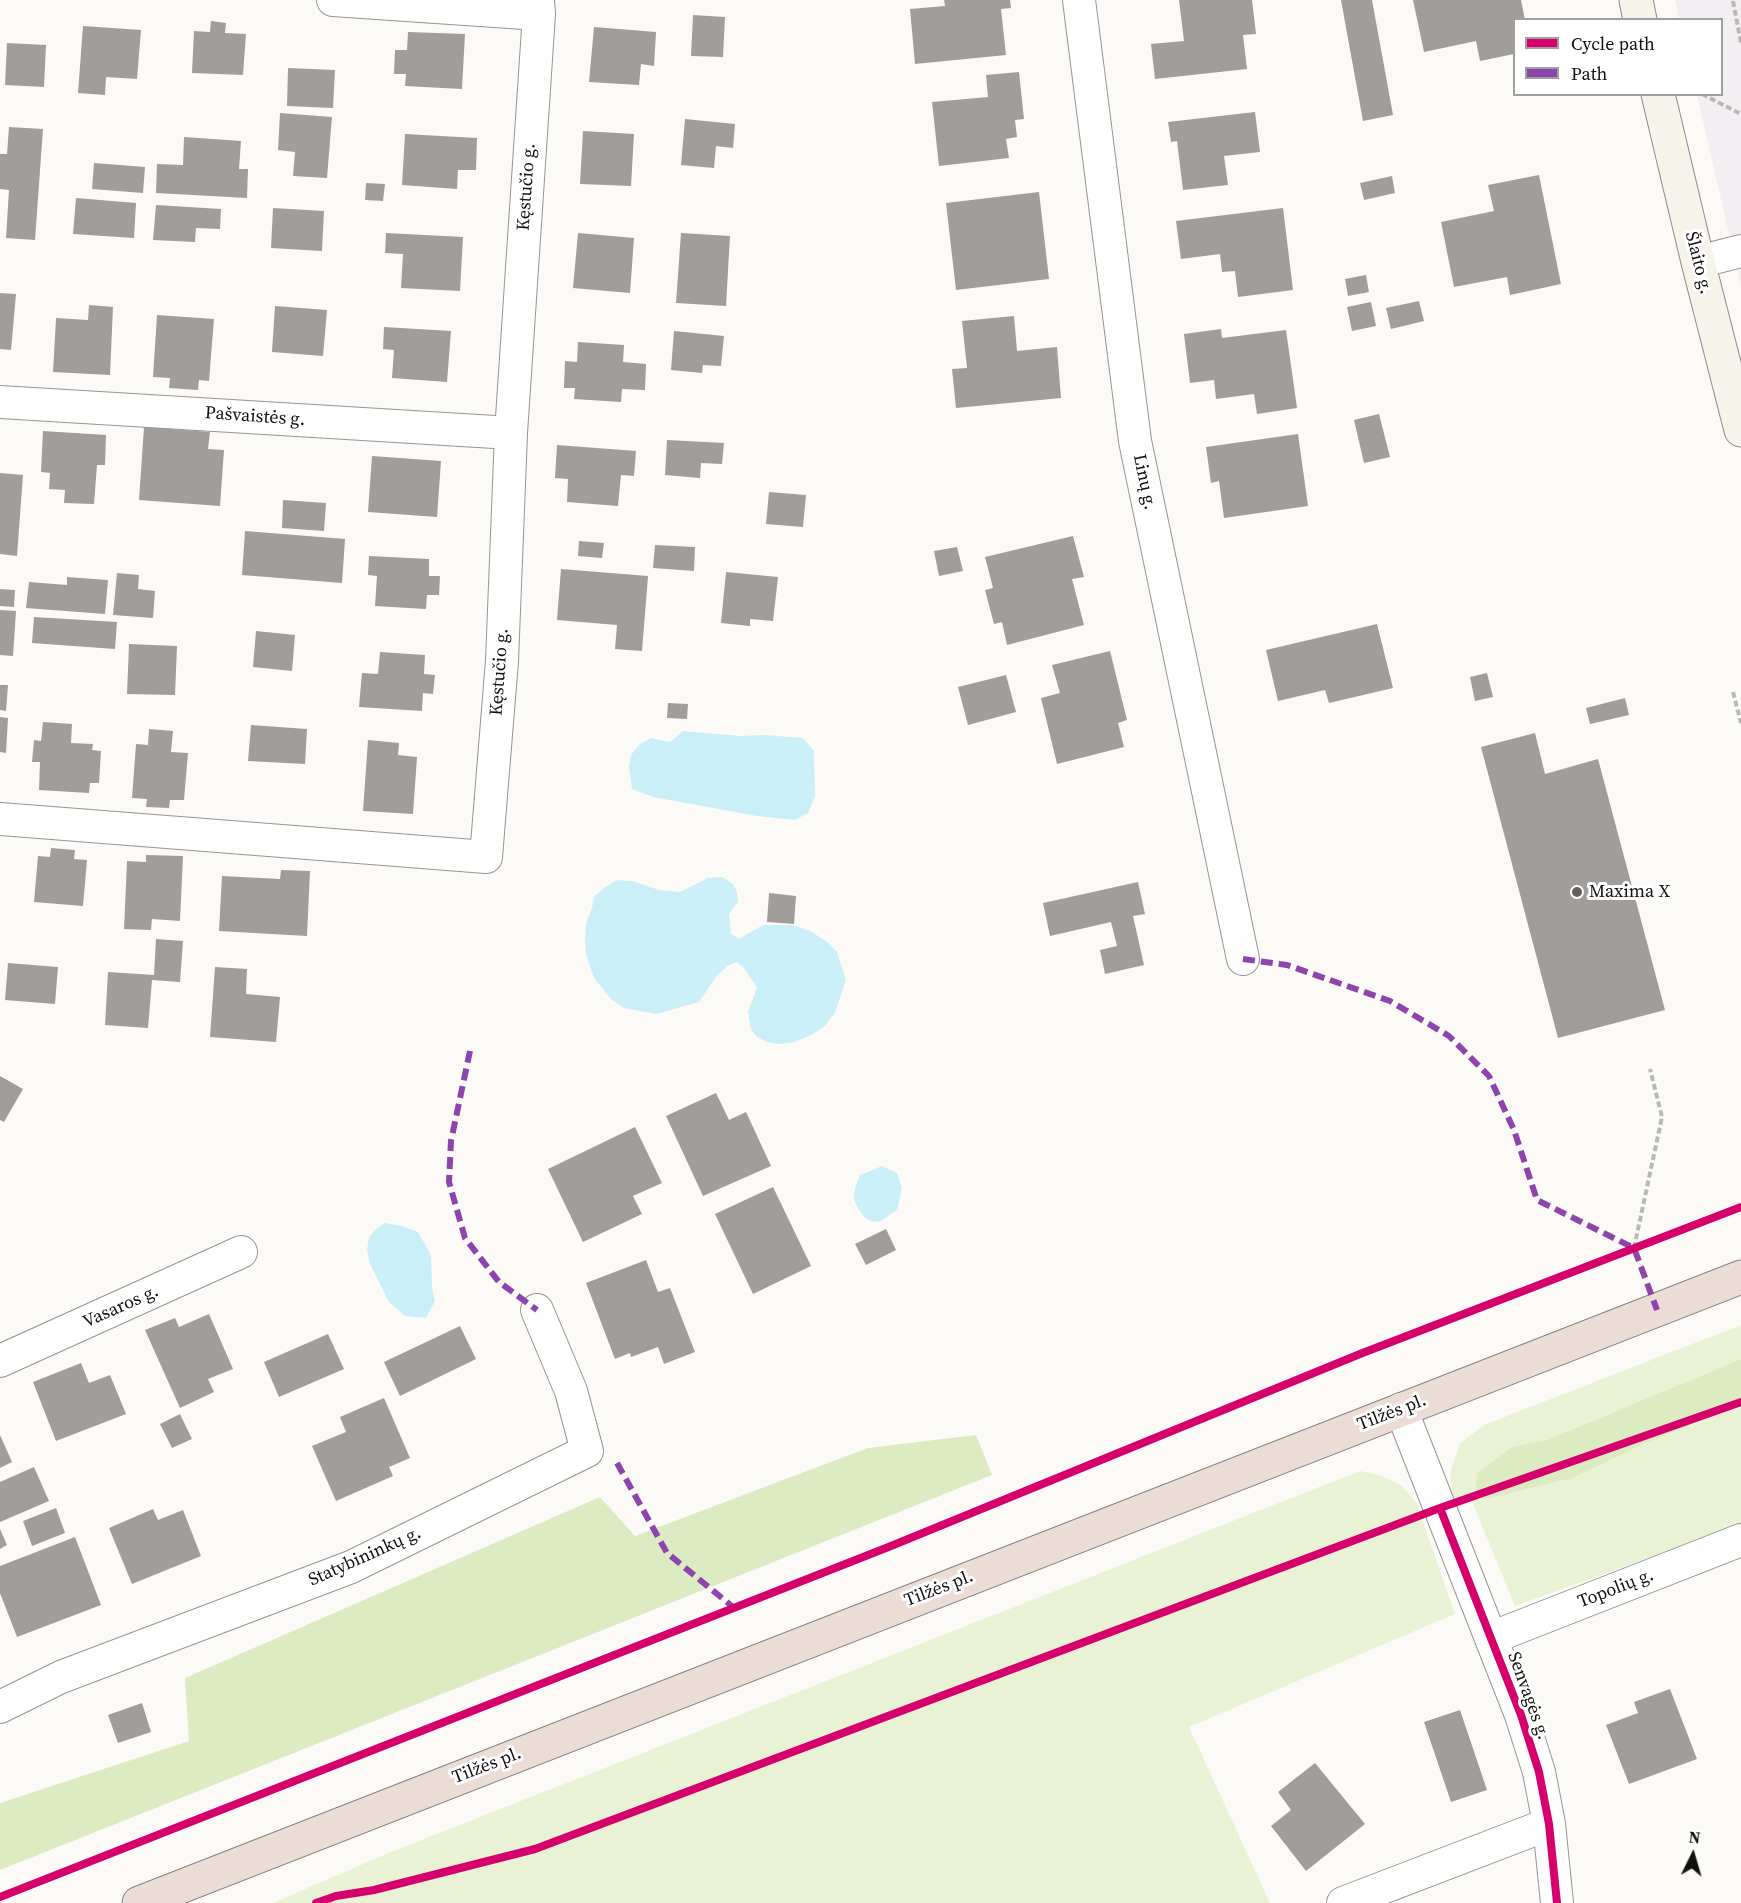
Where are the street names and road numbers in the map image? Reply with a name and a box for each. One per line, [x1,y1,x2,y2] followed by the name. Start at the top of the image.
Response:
[513,142,541,232] street label: Kęstučio g.
[1680,230,1716,296] street label: Šlaito g.
[204,403,306,431] street label: Pašvaistės g.
[1128,452,1160,512] street label: Linų g.
[486,627,514,717] street label: Kęstučio g.
[80,1281,162,1333] street label: Vasaros g.
[1354,1390,1430,1436] street label: Tilžės pl.
[305,1523,425,1591] street label: Statybininkų g.
[1575,1565,1657,1613] street label: Topolių g.
[901,1566,977,1612] street label: Tilžės pl.
[1502,1649,1554,1743] street label: Senvagės g.
[449,1743,525,1789] street label: Tilžės pl.

